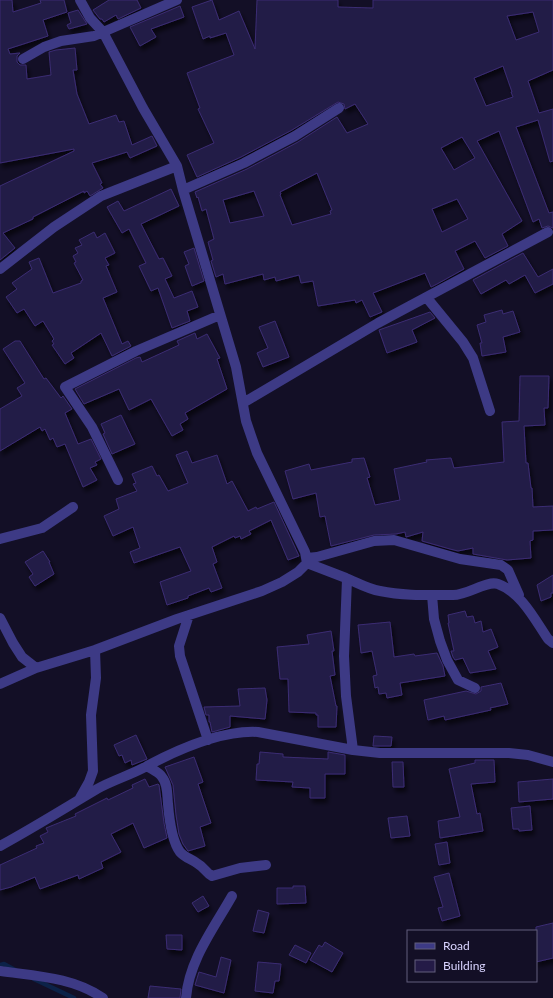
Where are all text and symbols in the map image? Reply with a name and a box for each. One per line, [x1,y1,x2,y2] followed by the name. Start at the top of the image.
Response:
[407,930,537,982] legend
[443,938,470,953] text: Road
[443,958,486,973] text: Building

